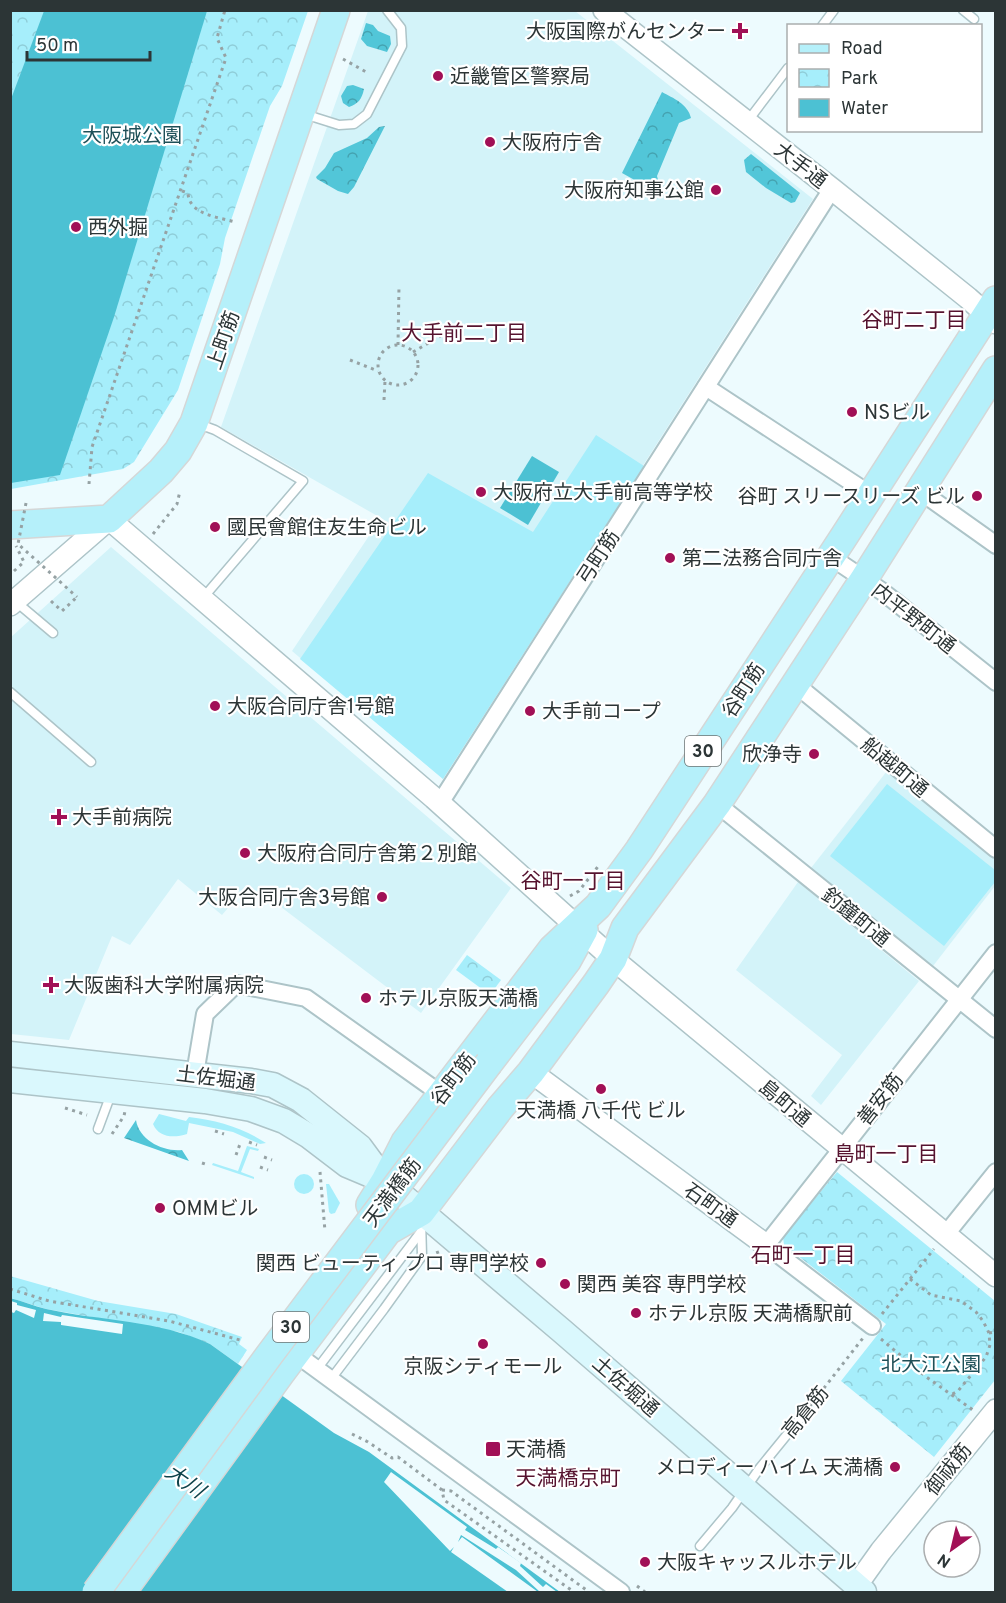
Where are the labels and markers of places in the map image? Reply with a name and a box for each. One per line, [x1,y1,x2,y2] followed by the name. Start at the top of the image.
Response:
[526,20,726,46] place label: 大阪国際がんセンター
[731,22,749,40] marker: 大阪国際がんセンター
[450,65,590,91] place label: 近畿管区警察局
[431,69,445,83] marker: 近畿管区警察局
[502,131,602,157] place label: 大阪府庁舎
[483,135,497,149] marker: 大阪府庁舎
[564,179,704,205] place label: 大阪府知事公館
[709,183,723,197] marker: 大阪府知事公館
[88,216,148,242] place label: 西外掘
[69,220,83,234] marker: 西外掘
[864,401,930,427] place label: NSビル
[845,405,859,419] marker: NSビル
[493,481,713,507] place label: 大阪府立大手前高等学校
[474,485,488,499] marker: 大阪府立大手前高等学校
[738,485,965,511] place label: 谷町 スリースリーズ ビル
[970,489,984,503] marker: 谷町 スリースリーズ ビル
[227,516,427,542] place label: 國民會館住友生命ビル
[208,520,222,534] marker: 國民會館住友生命ビル
[682,547,842,573] place label: 第二法務合同庁舎
[663,551,677,565] marker: 第二法務合同庁舎
[227,695,394,721] place label: 大阪合同庁舎1号館
[208,699,222,713] marker: 大阪合同庁舎1号館
[542,700,661,726] place label: 大手前コープ
[523,704,537,718] marker: 大手前コープ
[742,743,802,769] place label: 欣浄寺
[807,747,821,761] marker: 欣浄寺
[72,806,172,832] place label: 大手前病院
[50,808,68,826] marker: 大手前病院
[257,842,477,868] place label: 大阪府合同庁舎第２別館
[238,846,252,860] marker: 大阪府合同庁舎第２別館
[198,886,370,912] place label: 大阪合同庁舎3号館
[375,890,389,904] marker: 大阪合同庁舎3号館
[64,974,264,1000] place label: 大阪歯科大学附属病院
[42,976,60,994] marker: 大阪歯科大学附属病院
[378,987,538,1013] place label: ホテル京阪天満橋
[359,991,373,1005] marker: ホテル京阪天満橋
[594,1082,608,1096] marker: 天満橋 八千代 ビル
[516,1099,686,1125] place label: 天満橋 八千代 ビル
[172,1197,259,1223] place label: OMMビル
[153,1201,167,1215] marker: OMMビル
[256,1252,529,1278] place label: 関西 ビューティ プロ 専門学校
[534,1256,548,1270] marker: 関西 ビューティ プロ 専門学校
[577,1273,746,1299] place label: 関西 美容 専門学校
[558,1277,572,1291] marker: 関西 美容 専門学校
[648,1302,853,1328] place label: ホテル京阪 天満橋駅前
[629,1306,643,1320] marker: ホテル京阪 天満橋駅前
[476,1337,490,1351] marker: 京阪シティモール
[404,1355,562,1381] place label: 京阪シティモール
[506,1438,566,1464] place label: 天満橋
[484,1440,502,1458] marker: 天満橋
[656,1456,883,1482] place label: メロディー ハイム 天満橋
[888,1460,902,1474] marker: メロディー ハイム 天満橋
[657,1551,857,1577] place label: 大阪キャッスルホテル
[638,1555,652,1569] marker: 大阪キャッスルホテル

